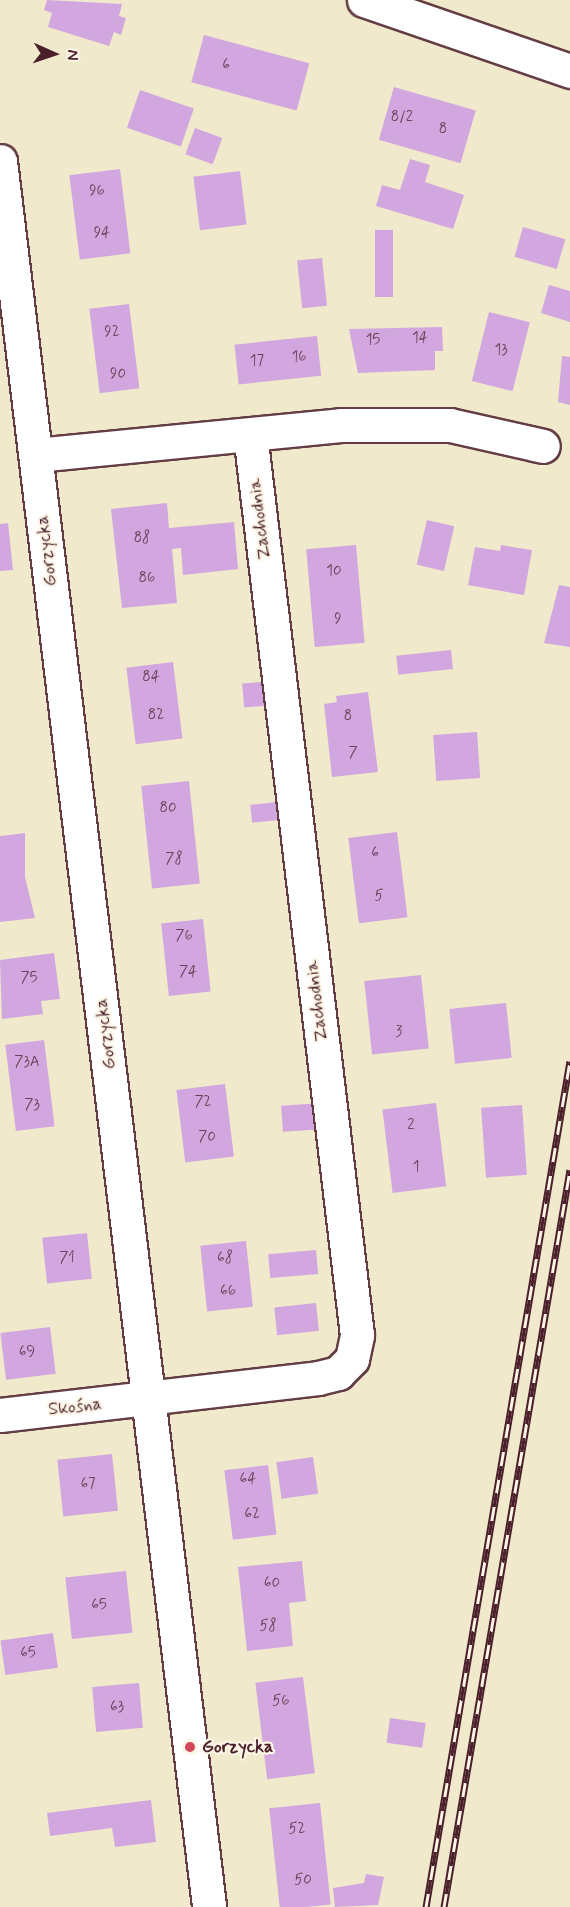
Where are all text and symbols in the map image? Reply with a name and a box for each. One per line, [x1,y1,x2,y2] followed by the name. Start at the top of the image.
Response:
[24,24,84,84] north arrow
[62,49,83,61] text: N
[222,57,230,75] house number: 6
[391,109,413,127] house number: 8/2
[439,121,447,139] house number: 8
[89,183,105,201] house number: 96
[94,225,110,243] house number: 94
[104,324,120,342] house number: 92
[412,330,428,348] house number: 14
[366,332,380,350] house number: 15
[494,342,508,360] house number: 13
[292,349,306,367] house number: 16
[250,353,264,371] house number: 17
[110,366,126,384] house number: 90
[244,477,276,561] street label: Zachodnia
[32,514,62,588] street label: Gorzycka
[134,530,150,548] house number: 88
[326,563,342,581] house number: 10
[139,570,155,588] house number: 86
[334,611,342,629] house number: 9
[142,669,160,687] house number: 84
[148,707,164,725] house number: 82
[344,708,352,726] house number: 8
[348,745,358,763] house number: 7
[159,800,177,818] house number: 80
[371,845,379,863] house number: 6
[165,851,183,869] house number: 78
[375,888,383,906] house number: 5
[175,928,193,946] house number: 76
[301,959,333,1043] street label: Zachodnia
[179,964,197,982] house number: 74
[20,970,38,988] house number: 75
[91,997,121,1071] street label: Gorzycka
[396,1024,402,1042] house number: 3
[14,1054,40,1072] house number: 73A
[194,1094,212,1112] house number: 72
[24,1097,40,1115] house number: 73
[407,1117,415,1135] house number: 2
[198,1129,216,1147] house number: 70
[413,1159,419,1177] house number: 1
[59,1250,75,1268] house number: 71
[217,1250,233,1268] house number: 68
[220,1283,236,1301] house number: 66
[19,1344,35,1362] house number: 69
[47,1393,103,1421] street label: Skośna
[240,1471,256,1489] house number: 64
[80,1476,96,1494] house number: 67
[244,1506,260,1524] house number: 62
[264,1575,280,1593] house number: 60
[91,1597,107,1615] house number: 65
[259,1618,277,1636] house number: 58
[20,1645,36,1663] house number: 65
[272,1693,290,1711] house number: 56
[110,1699,124,1717] house number: 63
[202,1736,273,1758] place label: Gorzycka
[183,1740,197,1754] marker: Gorzycka
[289,1821,305,1839] house number: 52
[294,1872,312,1890] house number: 50

